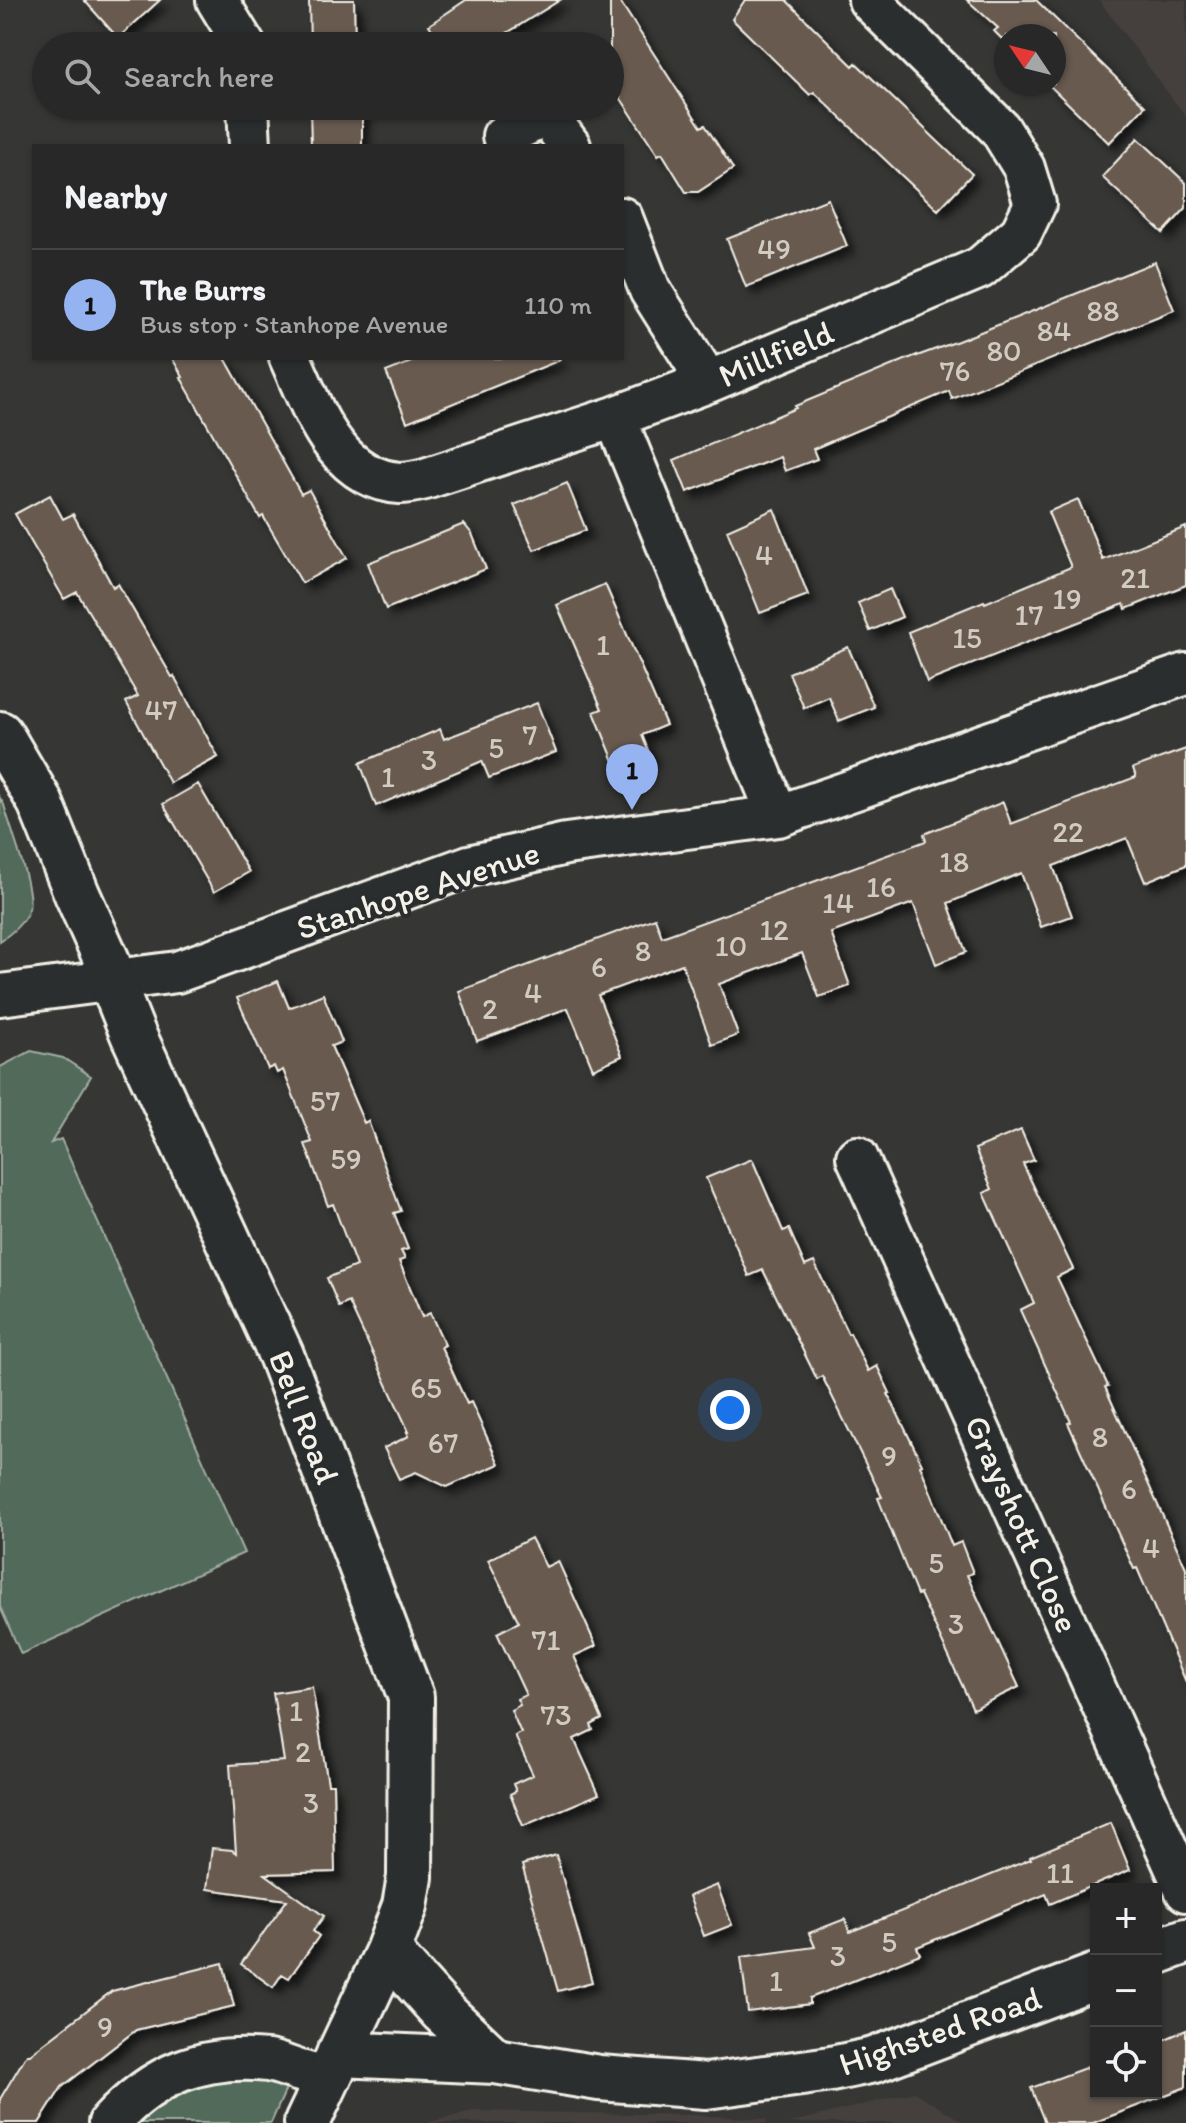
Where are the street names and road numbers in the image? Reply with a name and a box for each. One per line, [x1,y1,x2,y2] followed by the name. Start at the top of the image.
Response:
[712,311,840,396] street label: Millfield
[291,831,545,949] street label: Stanhope Avenue
[260,1344,348,1490] street label: Bell Road
[956,1409,1088,1639] street label: Grayshott Close
[834,1977,1047,2085] street label: Highsted Road

